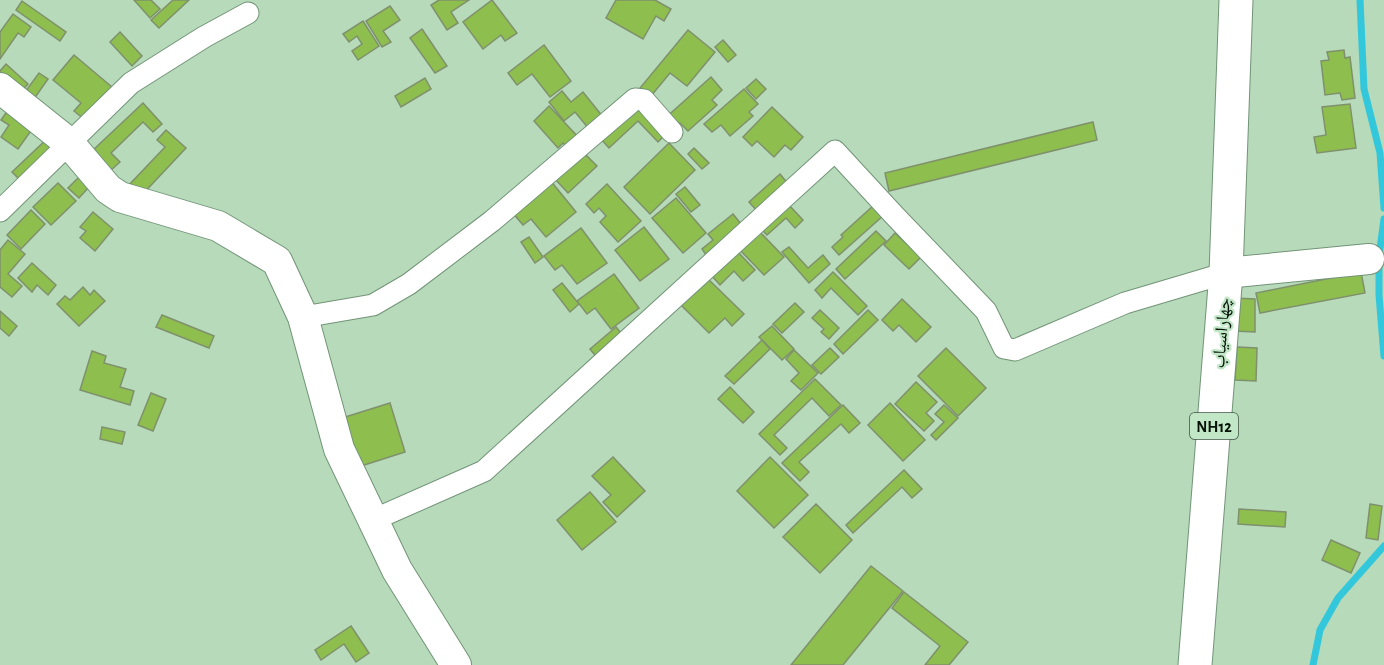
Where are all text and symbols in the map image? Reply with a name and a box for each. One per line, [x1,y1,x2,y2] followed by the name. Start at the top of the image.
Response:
[1210,297,1235,369] street label: چهاراسیاب
[1190,413,1238,439] road number: NH12

